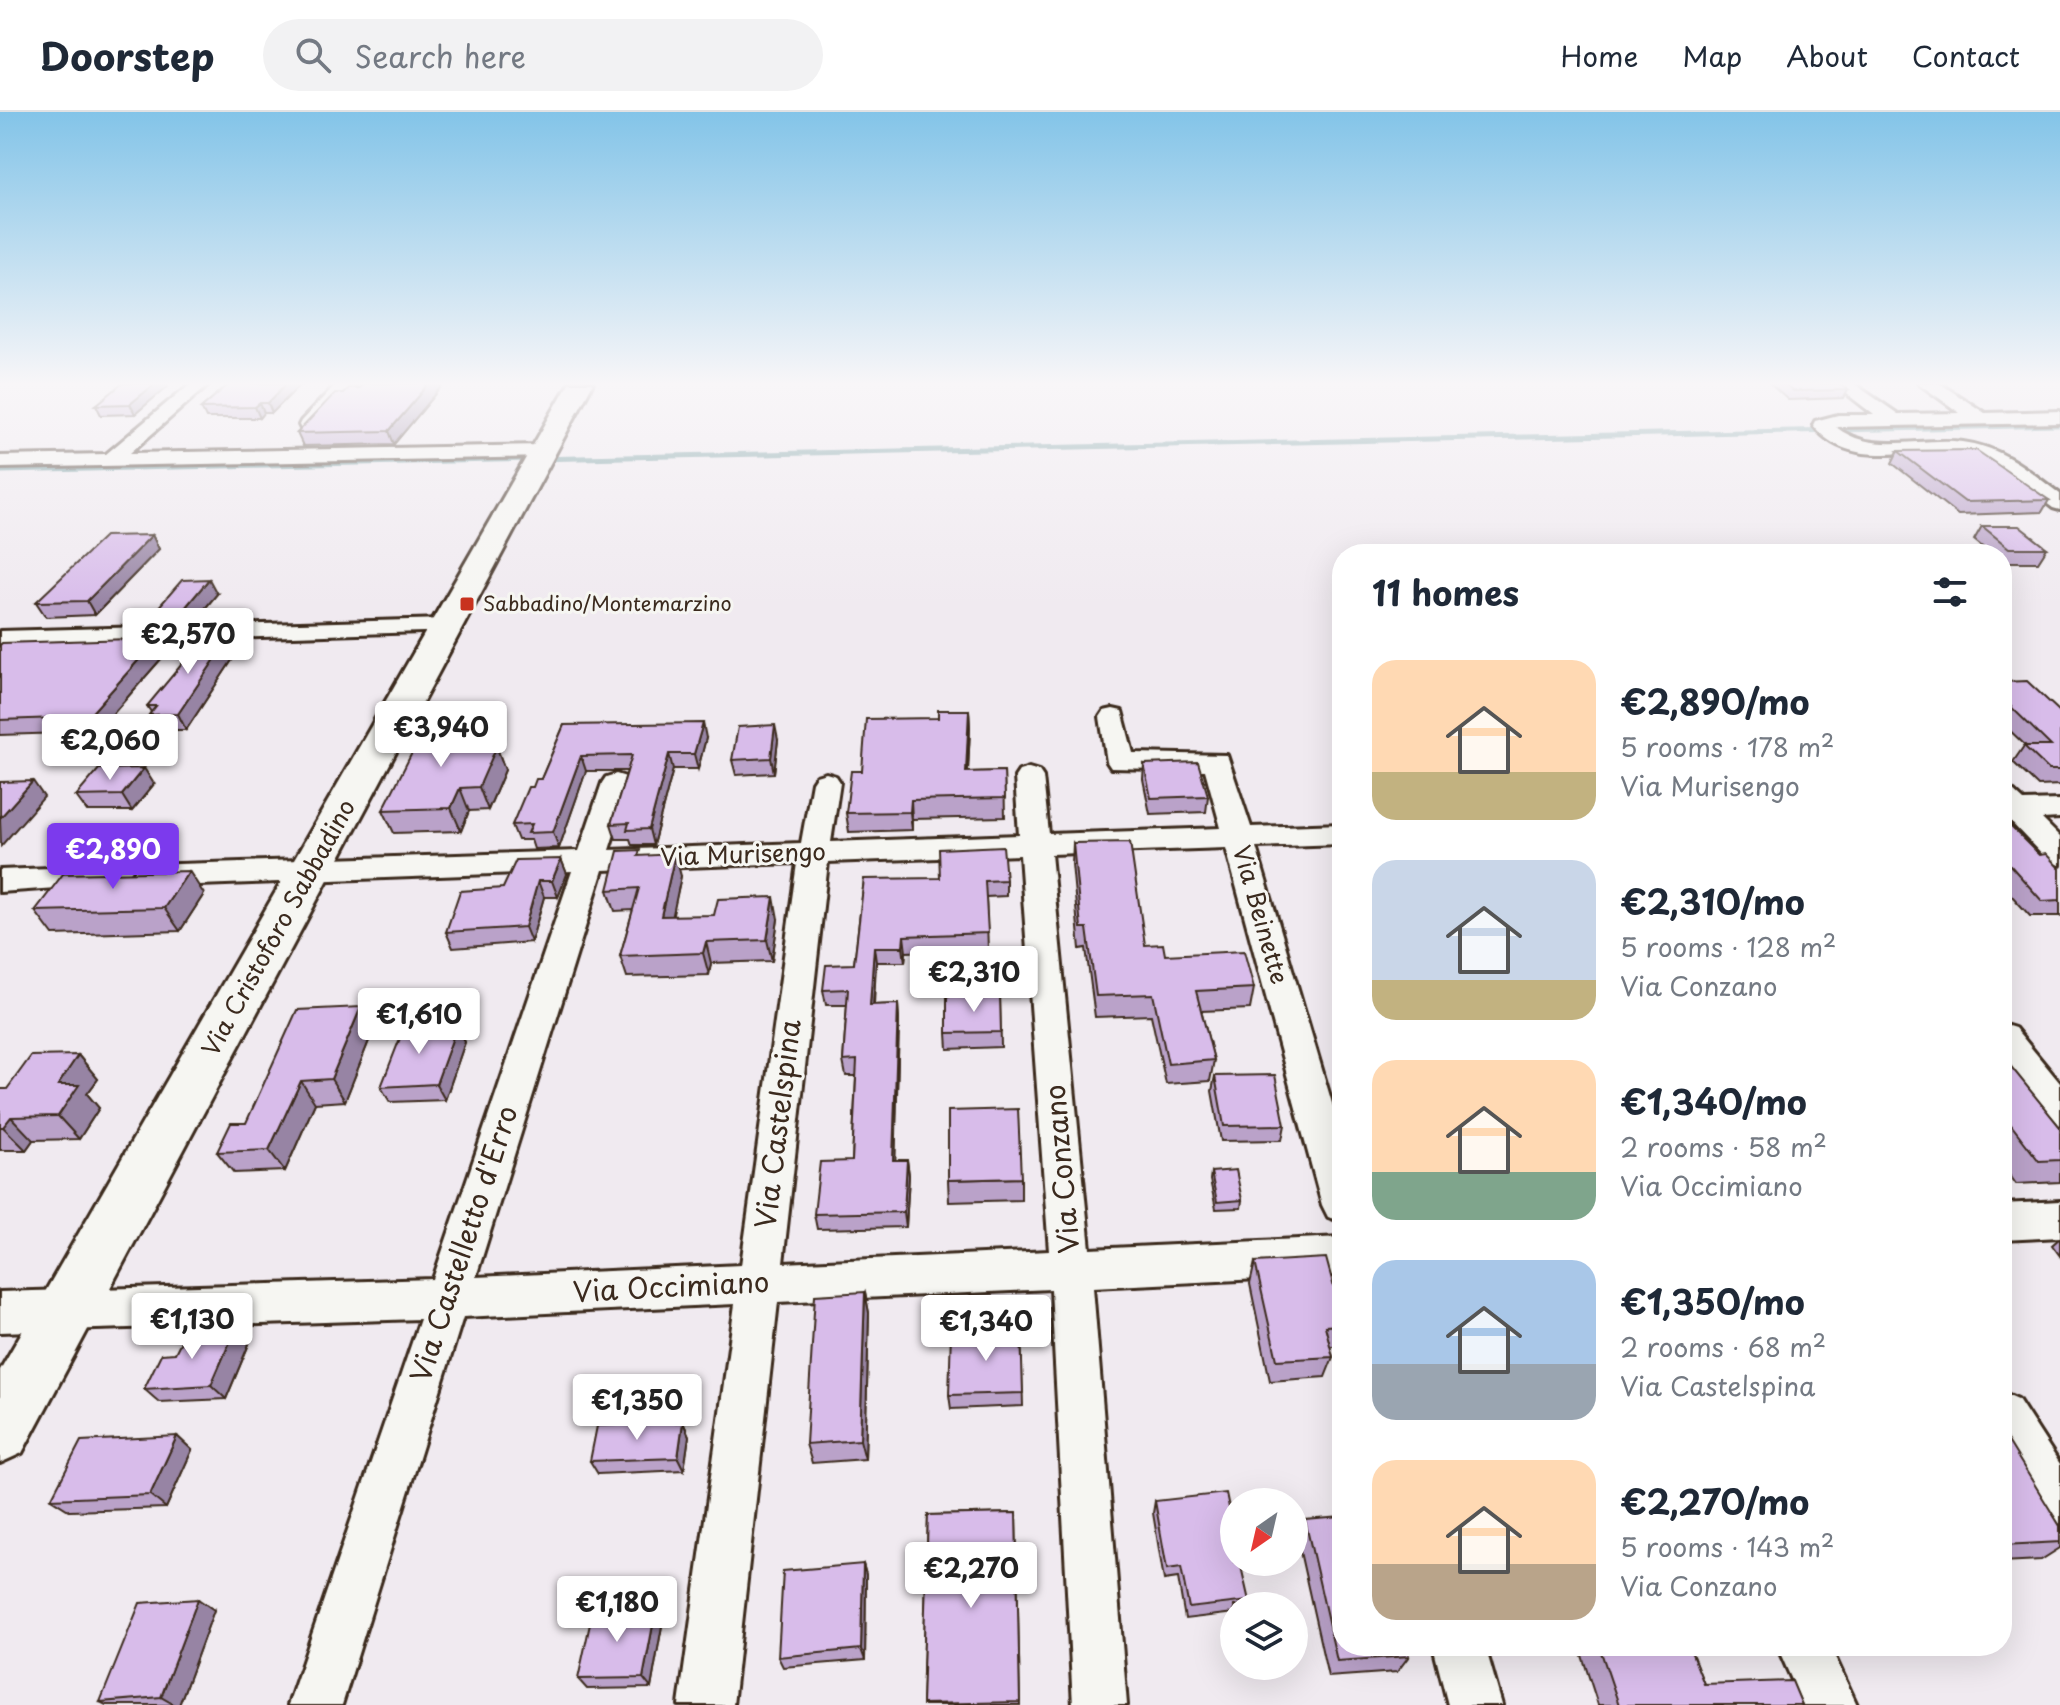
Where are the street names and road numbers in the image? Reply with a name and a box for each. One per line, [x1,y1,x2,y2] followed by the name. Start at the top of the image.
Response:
[192,792,363,1062] street label: Via Cristoforo Sabbadino
[659,832,826,874] street label: Via Murisengo
[1225,841,1299,988] street label: Via Beinette
[742,1016,811,1231] street label: Via Castelspina
[1032,1083,1089,1255] street label: Via Conzano
[398,1100,528,1387] street label: Via Castelletto d'Erro
[572,1259,770,1312] street label: Via Occimiano

